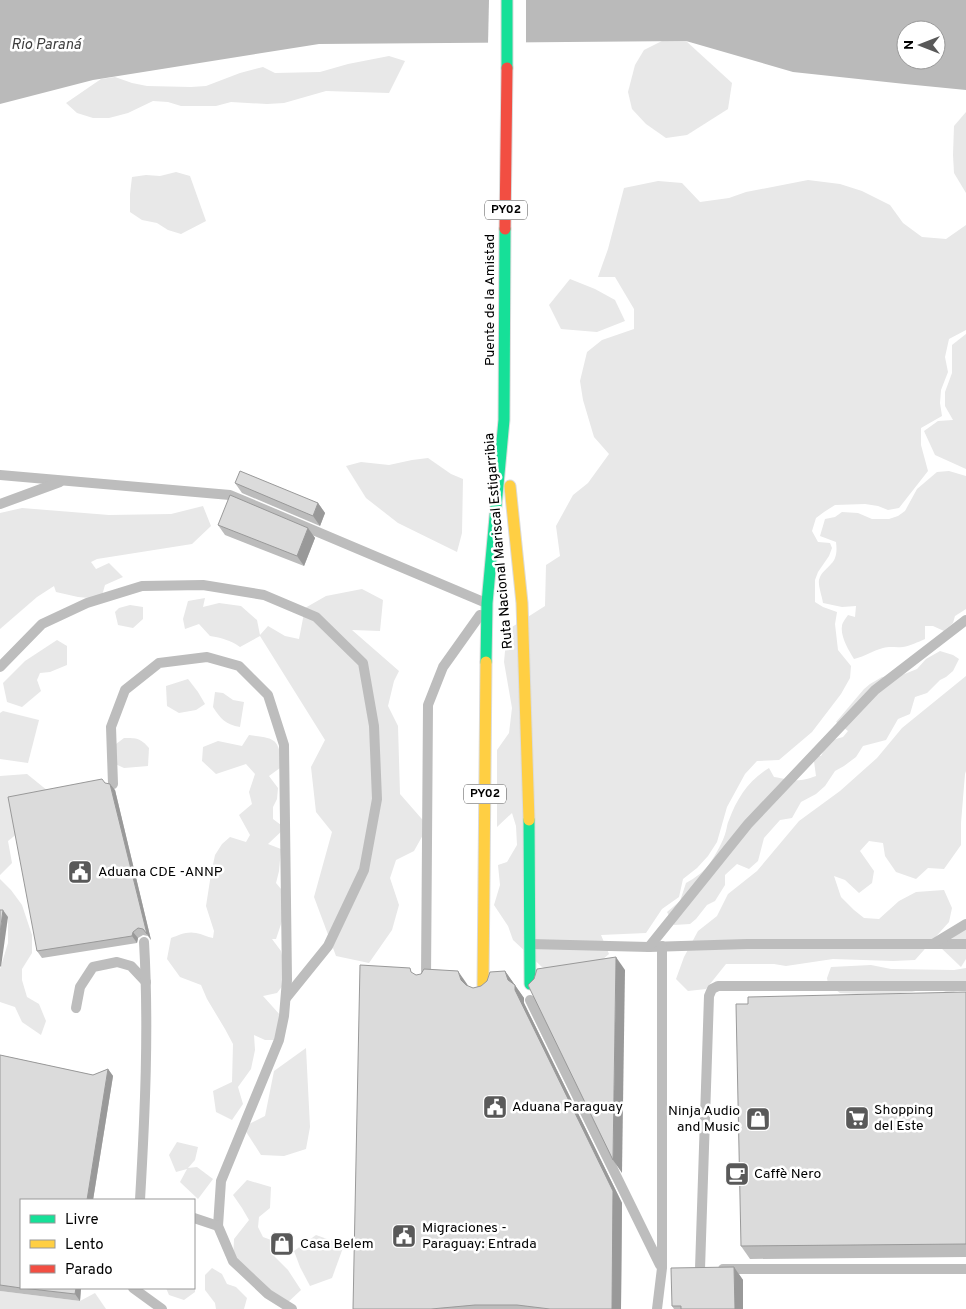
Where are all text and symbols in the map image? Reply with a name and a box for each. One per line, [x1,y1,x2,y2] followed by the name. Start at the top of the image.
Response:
[896,20,946,70] north arrow
[11,36,82,55] water label: Rio Paraná
[901,40,918,50] text: N
[485,200,527,220] road number: PY02
[482,234,499,366] street label: Puente de la Amistad
[481,432,517,650] street label: Ruta Nacional Mariscal Estigarribia
[464,784,506,804] road number: PY02
[67,859,93,885] public building icon: Aduana CDE -ANNP
[98,864,223,881] place label: Aduana CDE -ANNP
[482,1094,508,1120] public building icon: Aduana Paraguay
[512,1099,623,1116] place label: Aduana Paraguay
[874,1102,934,1135] place label: Shopping del Este
[668,1103,740,1136] place label: Ninja Audio and Music
[844,1105,870,1131] supermarket icon: Shopping del Este
[745,1106,771,1132] shop icon: Ninja Audio and Music
[724,1161,750,1187] cafe icon: Caffè Nero
[754,1166,821,1183] place label: Caffè Nero
[20,1199,195,1289] legend
[65,1211,99,1230] text: Livre
[422,1220,537,1253] place label: Migraciones - Paraguay: Entrada
[391,1223,417,1249] public building icon: Migraciones - Paraguay: Entrada
[269,1231,295,1257] shop icon: Casa Belem
[65,1236,104,1255] text: Lento
[300,1236,374,1253] place label: Casa Belem
[65,1261,113,1280] text: Parado

